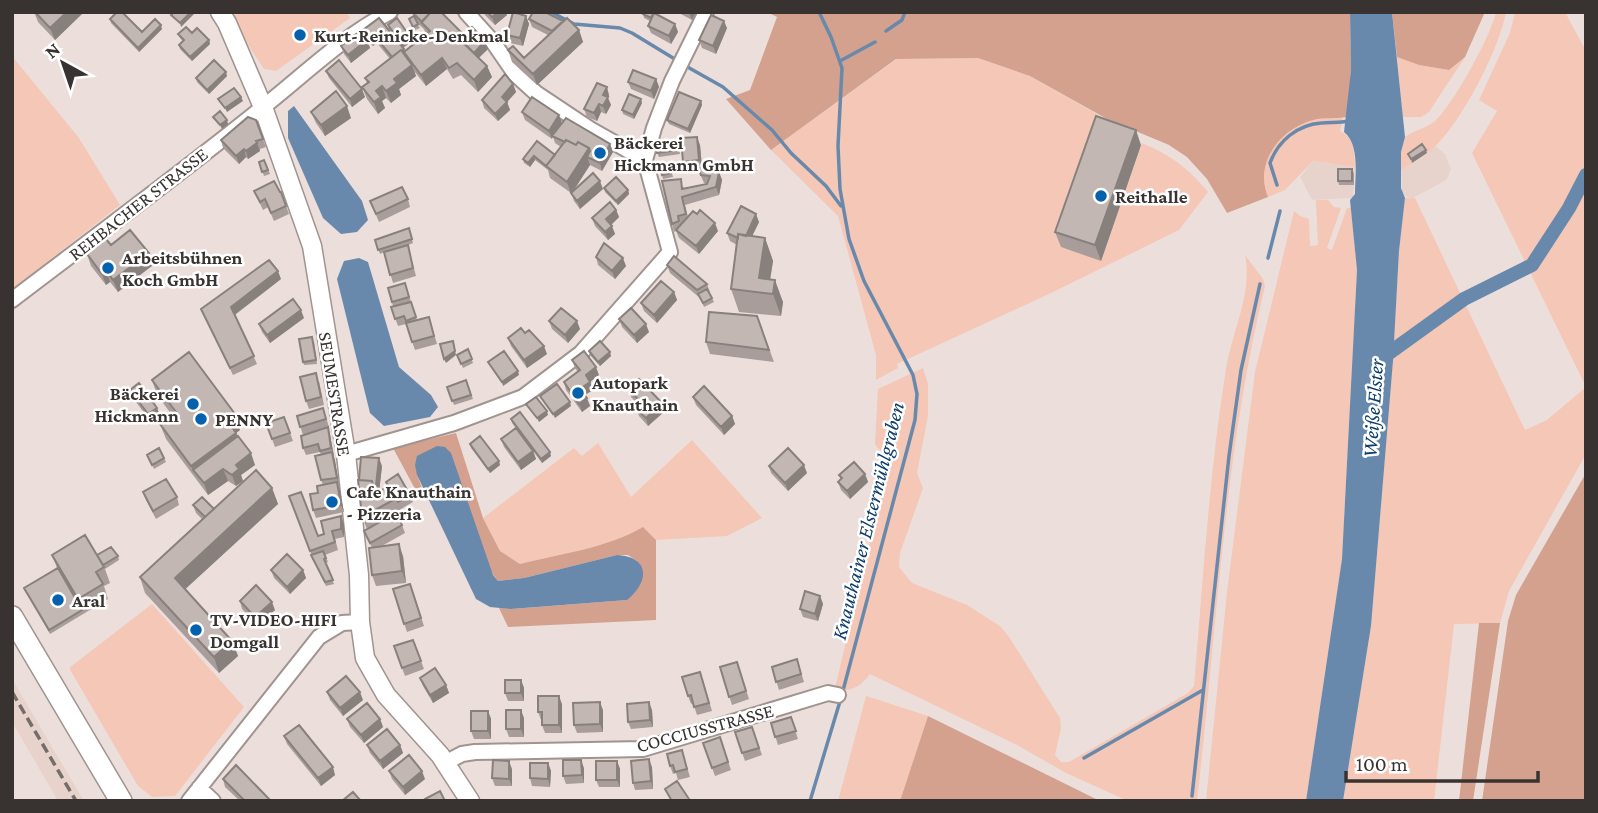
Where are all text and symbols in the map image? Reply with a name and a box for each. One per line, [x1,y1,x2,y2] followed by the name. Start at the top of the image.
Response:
[314,25,510,46] place label: Kurt-Reinicke-Denkmal
[292,27,308,43] marker: Kurt-Reinicke-Denkmal
[28,28,98,98] north arrow
[41,38,64,63] text: N
[614,132,754,175] place label: Bäckerei Hickmann GmbH
[64,143,212,265] street label: REHBACHER STRASSE
[592,145,608,161] marker: Bäckerei Hickmann GmbH
[1115,186,1188,207] place label: Reithalle
[1093,188,1109,204] marker: Reithalle
[121,247,243,290] place label: Arbeitsbühnen Koch GmbH
[100,260,116,276] marker: Arbeitsbühnen Koch GmbH
[315,330,355,458] street label: SEUMESTRASSE
[1358,357,1388,458] water label: Weiße Elster
[591,372,679,415] place label: Autopark Knauthain
[95,383,179,426] place label: Bäckerei Hickmann
[570,385,586,401] marker: Autopark Knauthain
[185,396,201,412] marker: Bäckerei Hickmann
[827,400,909,642] water label: Knauthainer Elstermühlgraben
[215,409,273,430] place label: PENNY
[193,411,209,427] marker: PENNY
[346,481,472,524] place label: Cafe Knauthain - Pizzeria
[324,494,340,510] marker: Cafe Knauthain - Pizzeria
[71,590,106,611] place label: Aral
[50,592,66,608] marker: Aral
[210,609,337,652] place label: TV-VIDEO-HIFI Domgall
[188,622,204,638] marker: TV-VIDEO-HIFI Domgall
[634,700,776,756] street label: COCCIUSSTRASSE
[1346,740,1538,784] scale bar
[1356,752,1408,776] text: 100 m

